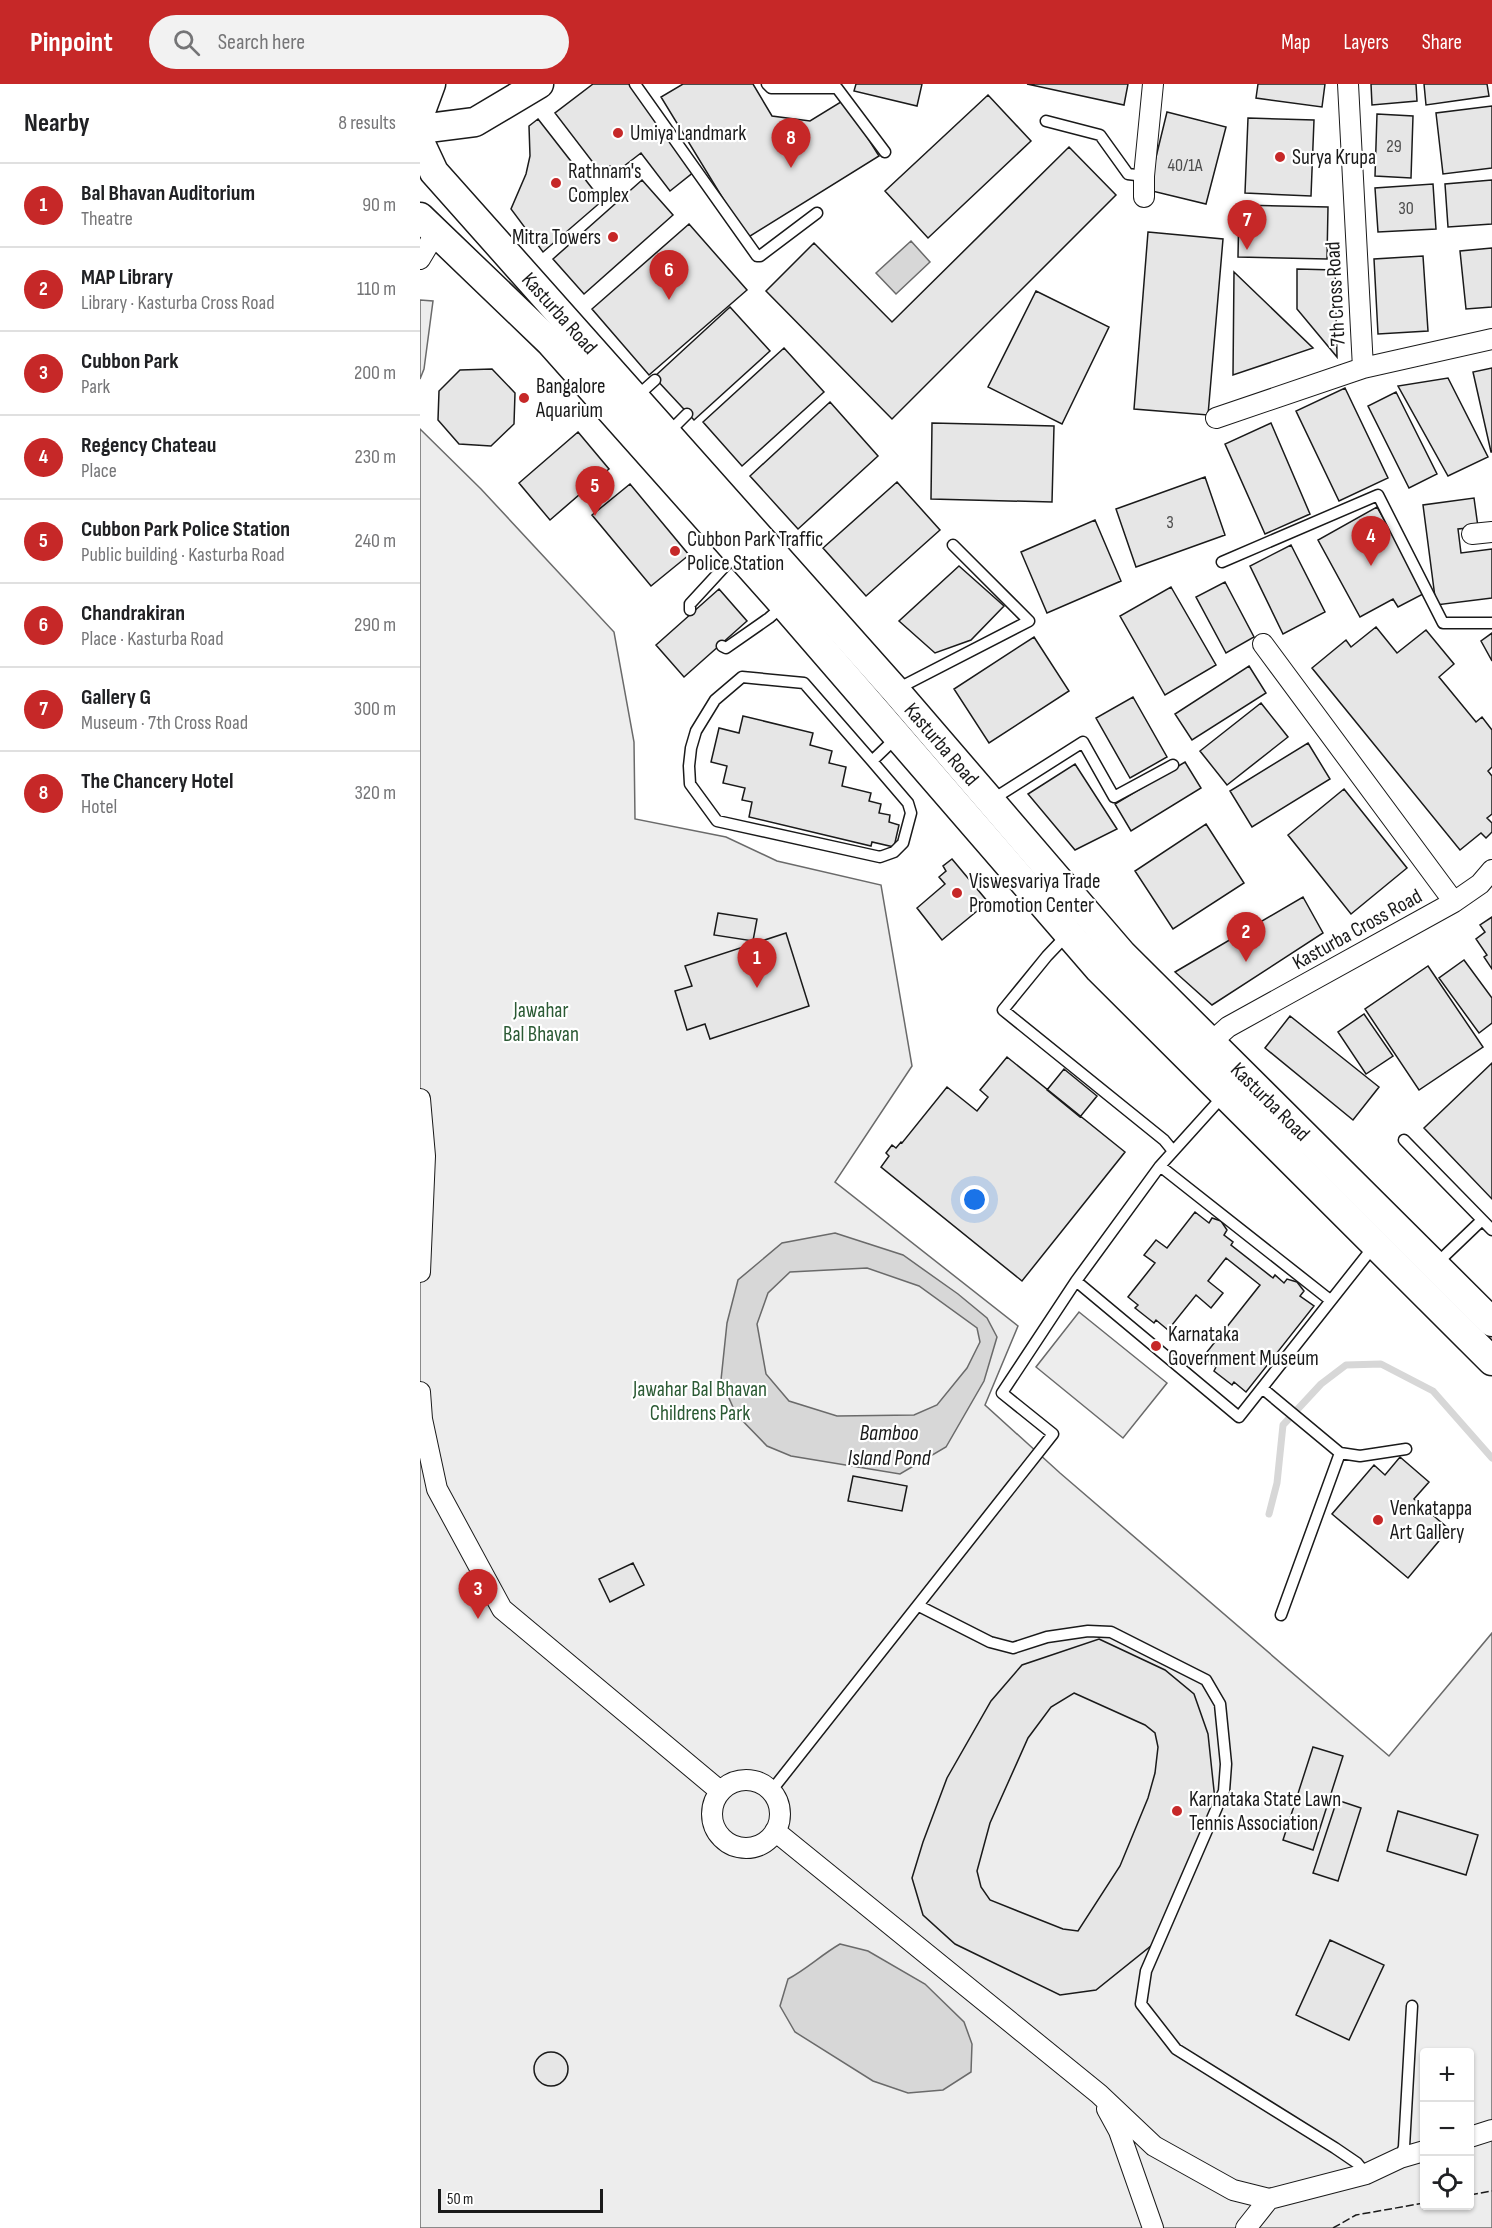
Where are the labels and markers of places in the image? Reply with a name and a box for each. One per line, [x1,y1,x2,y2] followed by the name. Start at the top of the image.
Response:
[772,118,811,168] pin: 8
[630,121,746,146] place label: Umiya Landmark
[611,126,625,140] marker: Umiya Landmark
[1292,145,1376,170] place label: Surya Krupa
[1273,150,1287,164] marker: Surya Krupa
[568,159,642,208] place label: Rathnam's Complex
[549,176,563,190] marker: Rathnam's Complex
[1228,200,1266,250] pin: 7
[512,225,601,250] place label: Mitra Towers
[606,230,620,244] marker: Mitra Towers
[650,250,688,300] pin: 6
[535,374,605,423] place label: Bangalore Aquarium
[517,391,531,405] marker: Bangalore Aquarium
[576,466,615,516] pin: 5
[1352,516,1390,566] pin: 4
[687,527,824,576] place label: Cubbon Park Traffic Police Station
[668,544,682,558] marker: Cubbon Park Traffic Police Station
[969,869,1101,918] place label: Viswesvariya Trade Promotion Center
[950,886,964,900] marker: Viswesvariya Trade Promotion Center
[1226,912,1266,962] pin: 2
[738,938,776,988] pin: 1
[1168,1322,1319,1371] place label: Karnataka Government Museum
[1149,1339,1163,1353] marker: Karnataka Government Museum
[1389,1496,1472,1545] place label: Venkatappa Art Gallery
[1371,1513,1385,1527] marker: Venkatappa Art Gallery
[458,1570,498,1619] pin: 3
[1189,1787,1341,1836] place label: Karnataka State Lawn Tennis Association
[1170,1804,1184,1818] marker: Karnataka State Lawn Tennis Association

